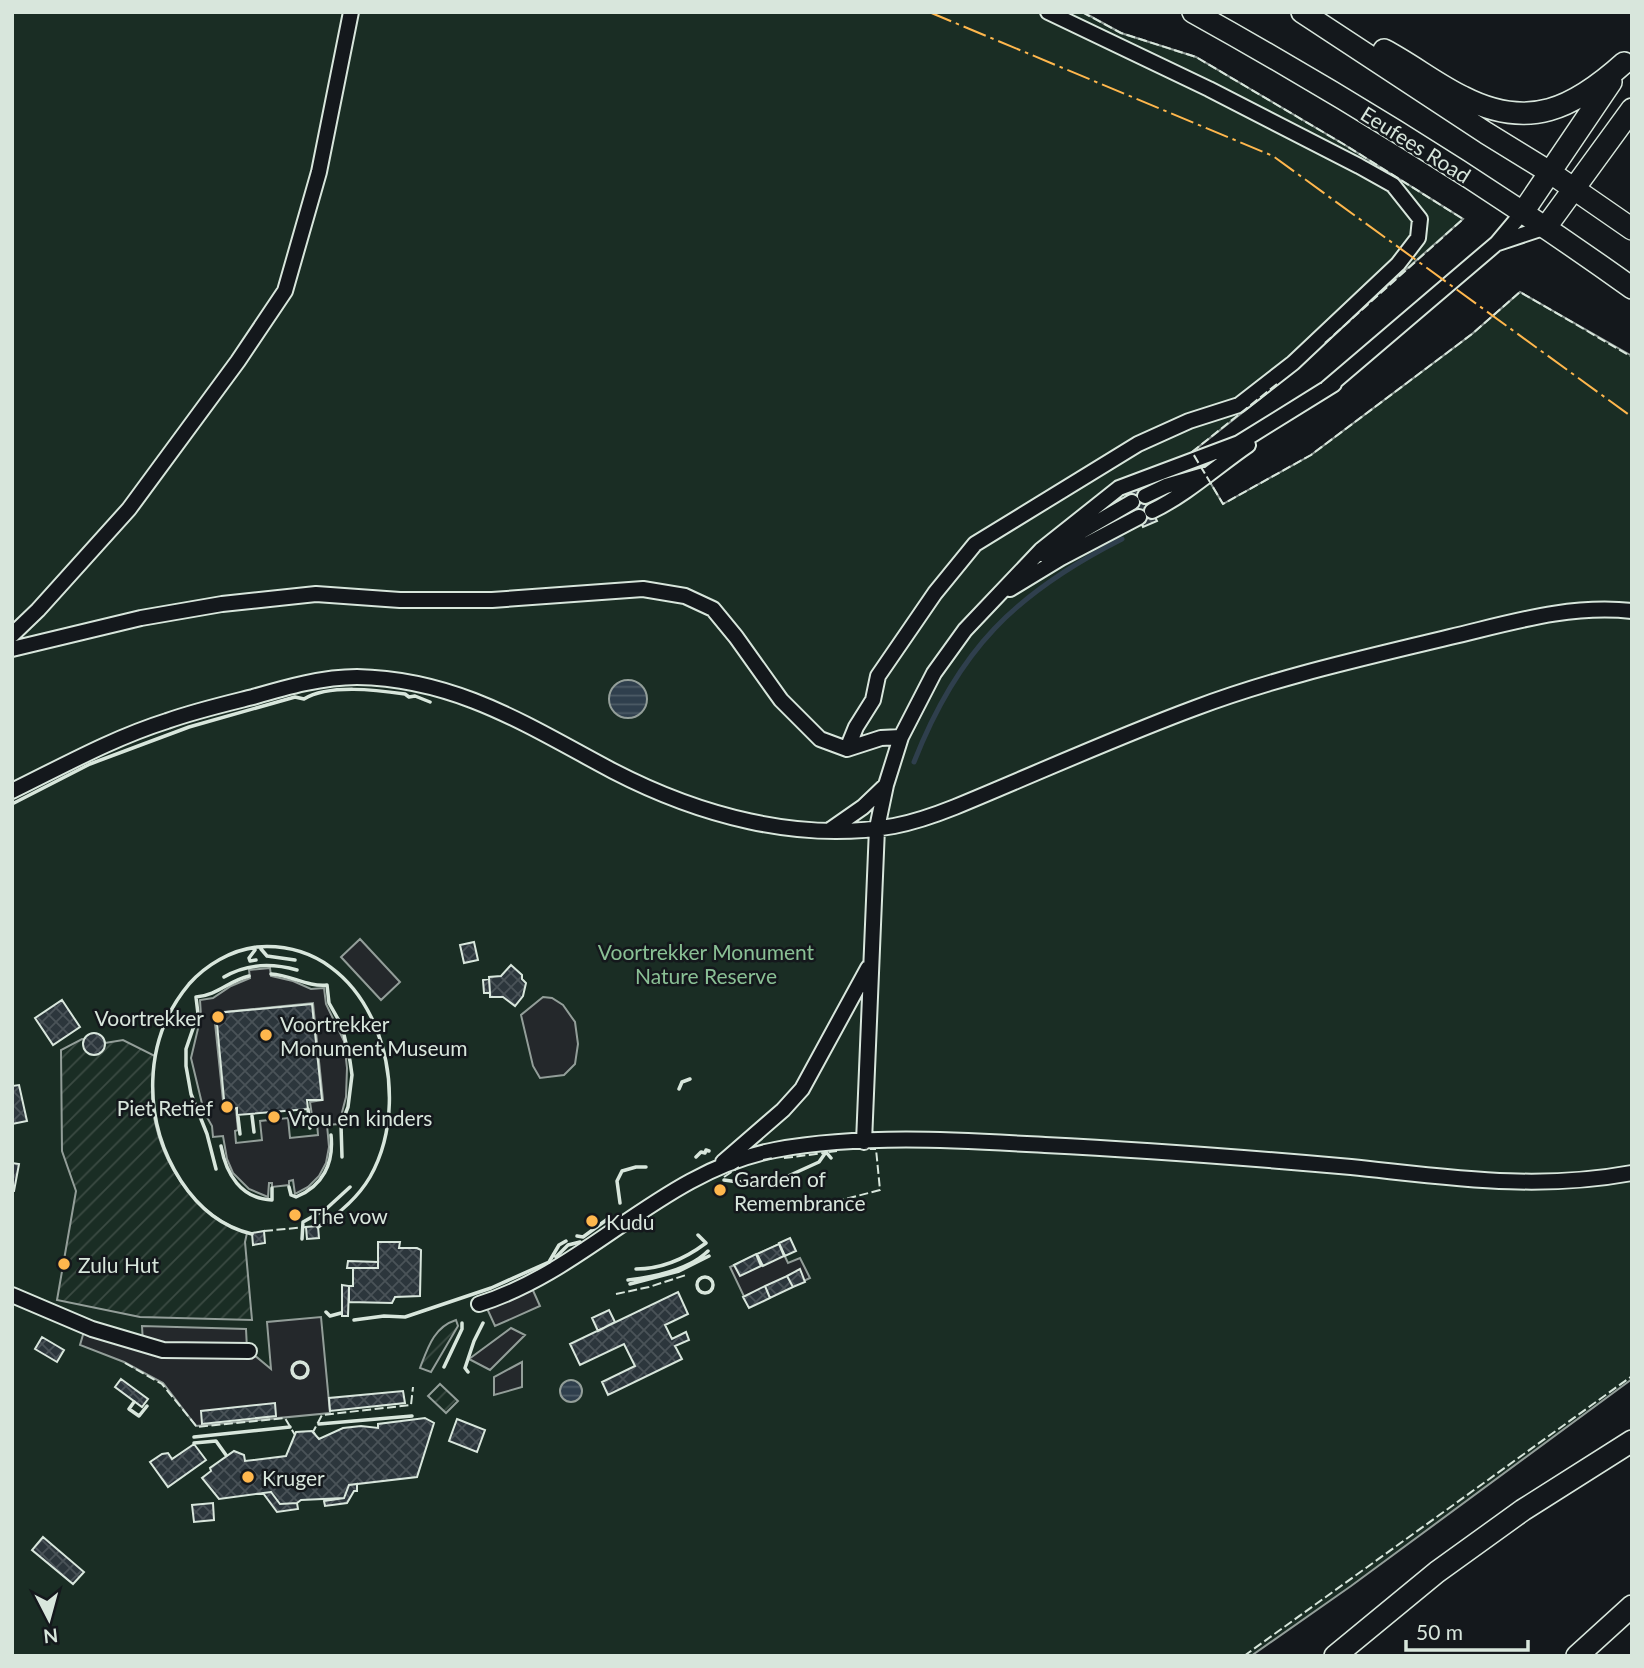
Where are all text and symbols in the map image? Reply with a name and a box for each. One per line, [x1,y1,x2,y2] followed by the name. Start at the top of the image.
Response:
[1357,100,1475,188] street label: Eeufees Road
[598,939,815,988] park label: Voortrekker Monument Nature Reserve
[95,1005,204,1030] place label: Voortrekker
[210,1009,226,1025] marker: Voortrekker
[280,1011,468,1060] place label: Voortrekker Monument Museum
[258,1027,274,1043] marker: Voortrekker Monument Museum
[117,1095,214,1120] place label: Piet Retief
[219,1099,235,1115] marker: Piet Retief
[288,1105,432,1130] place label: Vrou en kinders
[266,1109,282,1125] marker: Vrou en kinders
[734,1166,866,1215] place label: Garden of Remembrance
[712,1182,728,1198] marker: Garden of Remembrance
[309,1203,388,1228] place label: The vow
[287,1207,303,1223] marker: The vow
[606,1209,655,1234] place label: Kudu
[584,1213,600,1229] marker: Kudu
[78,1252,159,1277] place label: Zulu Hut
[56,1256,72,1272] marker: Zulu Hut
[262,1465,325,1490] place label: Kruger
[240,1469,256,1485] marker: Kruger
[14,1584,84,1654] north arrow
[1406,1608,1528,1652] scale bar
[1416,1619,1463,1644] text: 50 m
[42,1624,59,1649] text: N

